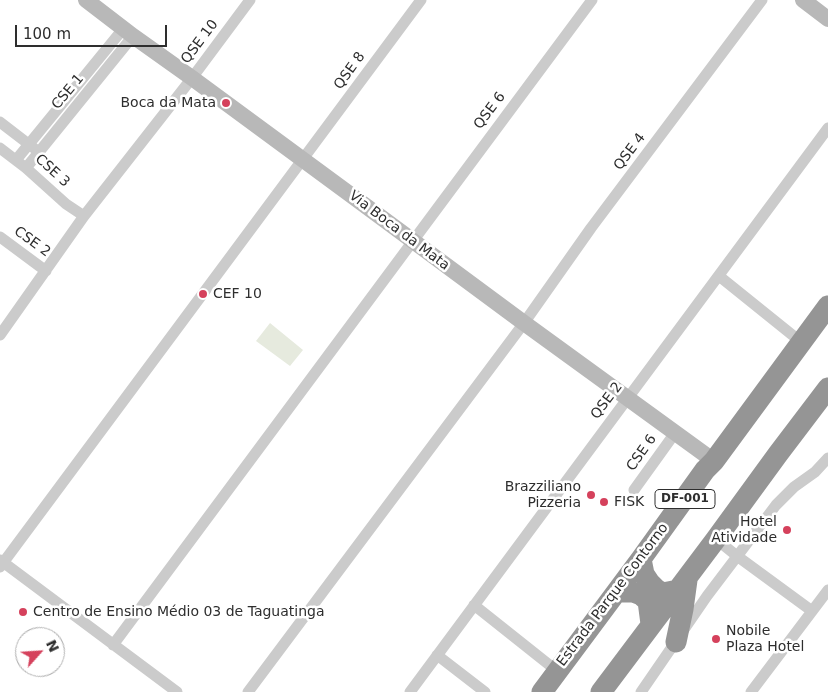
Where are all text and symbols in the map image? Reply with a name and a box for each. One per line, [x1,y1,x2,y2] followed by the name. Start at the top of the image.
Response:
[18,15,170,47] scale bar
[178,17,222,67] street label: QSE 10
[23,25,71,43] text: 100 m
[331,49,369,93] street label: QSE 8
[48,71,88,113] street label: CSE 1
[471,89,509,133] street label: QSE 6
[120,95,216,111] place label: Boca da Mata
[220,97,232,109] marker: Boca da Mata
[611,130,649,174] street label: QSE 4
[31,151,73,191] street label: CSE 3
[345,188,453,274] street label: Via Boca da Mata
[11,223,53,261] street label: CSE 2
[213,286,262,302] place label: CEF 10
[197,288,209,300] marker: CEF 10
[588,379,626,423] street label: QSE 2
[623,431,661,475] street label: CSE 6
[505,479,581,512] place label: Brazziliano Pizzeria
[585,489,597,501] marker: Brazziliano Pizzeria
[655,489,715,508] road number: DF-001
[614,494,644,510] place label: FISK
[598,496,610,508] marker: FISK
[711,514,777,546] place label: Hotel Atividade
[554,520,672,670] street label: Estrada Parque Contorno
[781,524,793,536] marker: Hotel Atividade
[33,604,325,620] place label: Centro de Ensino Médio 03 de Taguatinga
[17,606,29,618] marker: Centro de Ensino Médio 03 de Taguatinga
[726,623,804,656] place label: Nobile Plaza Hotel
[15,627,65,677] north arrow
[710,633,722,645] marker: Nobile Plaza Hotel
[43,637,62,655] text: N

